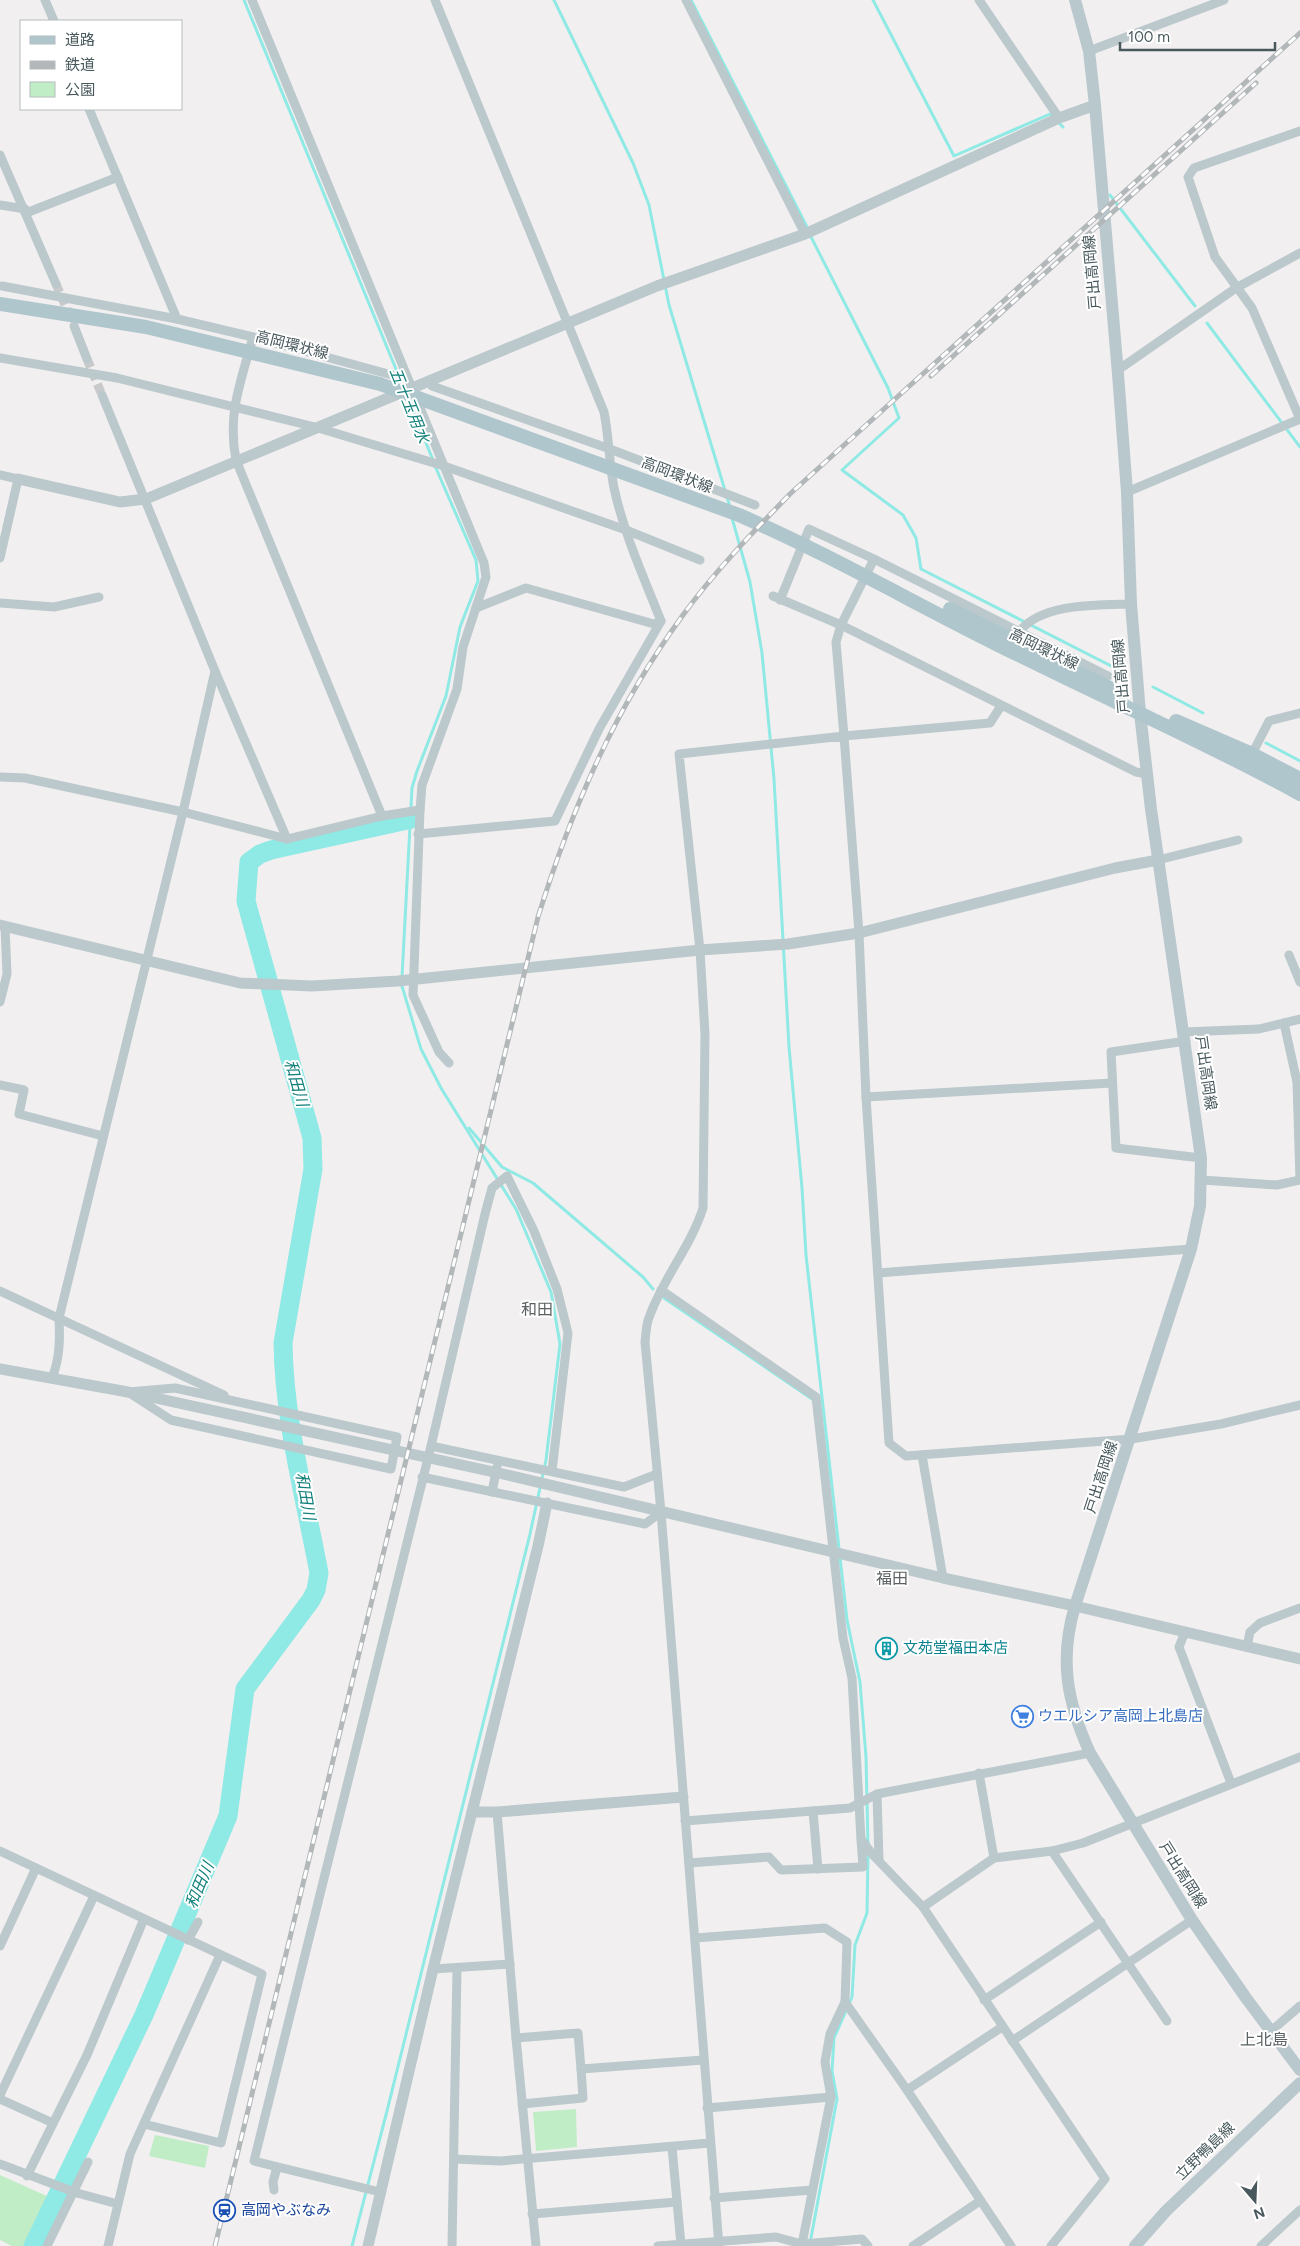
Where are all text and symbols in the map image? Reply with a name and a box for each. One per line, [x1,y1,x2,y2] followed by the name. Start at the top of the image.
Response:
[20,20,182,110] legend
[1120,20,1275,52] scale bar
[1128,28,1170,46] text: 100 m
[65,31,95,49] text: 道路
[65,56,95,74] text: 鉄道
[65,81,95,99] text: 公園
[1080,234,1104,310] street label: 戸出高岡線
[253,327,331,363] street label: 高岡環状線
[386,365,434,448] water label: 五十玉用水
[639,453,715,497] street label: 高岡環状線
[1006,624,1082,674] street label: 高岡環状線
[1109,638,1133,714] street label: 戸出高岡線
[1192,1035,1220,1111] street label: 戸出高岡線
[281,1057,313,1111] water label: 和田川
[521,1300,553,1319] district label: 和田
[1081,1439,1121,1515] street label: 戸出高岡線
[292,1471,319,1523] water label: 和田川
[876,1569,908,1588] district label: 福田
[875,1636,899,1660] building icon: 文苑堂福田本店
[903,1639,1008,1657] place label: 文苑堂福田本店
[1010,1704,1034,1728] supermarket icon: ウエルシア高岡上北島店
[1038,1707,1203,1725] place label: ウエルシア高岡上北島店
[1155,1838,1211,1912] street label: 戸出高岡線
[181,1858,218,1911] water label: 和田川
[1240,2030,1288,2049] district label: 上北島
[1172,2118,1238,2184] street label: 立野鴨島線
[1230,2176,1280,2226] north arrow
[213,2198,237,2222] station icon: 高岡やぶなみ
[241,2201,331,2219] place label: 高岡やぶなみ
[1251,2203,1267,2223] text: N

